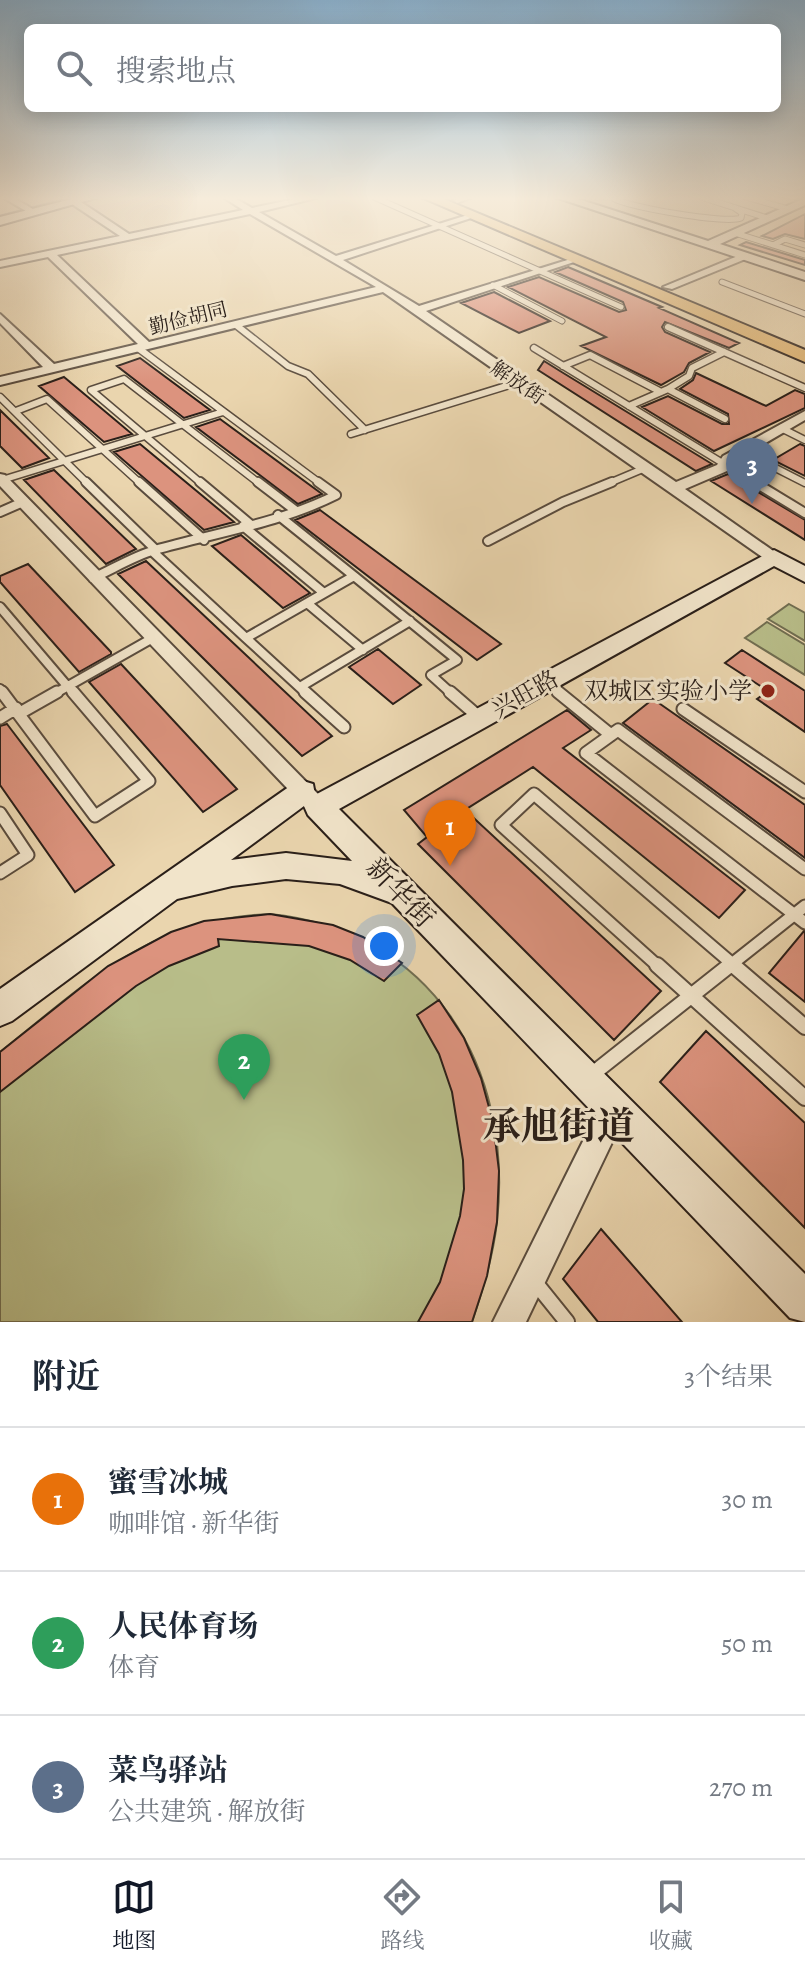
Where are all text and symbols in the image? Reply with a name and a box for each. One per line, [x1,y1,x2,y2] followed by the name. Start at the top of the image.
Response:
[24,24,781,112] search box
[52,46,96,90] icon: search
[116,51,236,91] text: 搜索地点
[146,296,230,341] street label: 勤俭胡同
[485,354,550,410] street label: 解放街
[726,438,778,504] pin: 3
[486,663,564,725] street label: 兴旺路
[584,675,752,707] place label: 双城区实验小学
[759,682,777,700] marker: 双城区实验小学
[424,800,476,866] pin: 1
[357,849,443,936] street label: 新华街
[364,926,404,966] your location
[218,1034,270,1100] pin: 2
[483,1100,635,1152] district label: 承旭街道
[32,1353,100,1400] text: 附近
[684,1359,773,1394] text: 3个结果
[108,1462,228,1502] text: 蜜雪冰城
[53,1482,63,1517] text: 1
[722,1482,773,1517] text: 30 m
[108,1506,279,1541] text: 咖啡馆 · 新华街
[108,1606,258,1646] text: 人民体育场
[52,1626,64,1661] text: 2
[721,1626,773,1661] text: 50 m
[108,1650,160,1685] text: 体育
[108,1750,228,1790] text: 菜鸟驿站
[52,1770,64,1805] text: 3
[709,1770,773,1805] text: 270 m
[108,1794,305,1829] text: 公共建筑 · 解放街
[112,1875,156,1956] tab: 地图
[380,1875,425,1956] tab: 路线
[649,1875,693,1956] tab: 收藏

